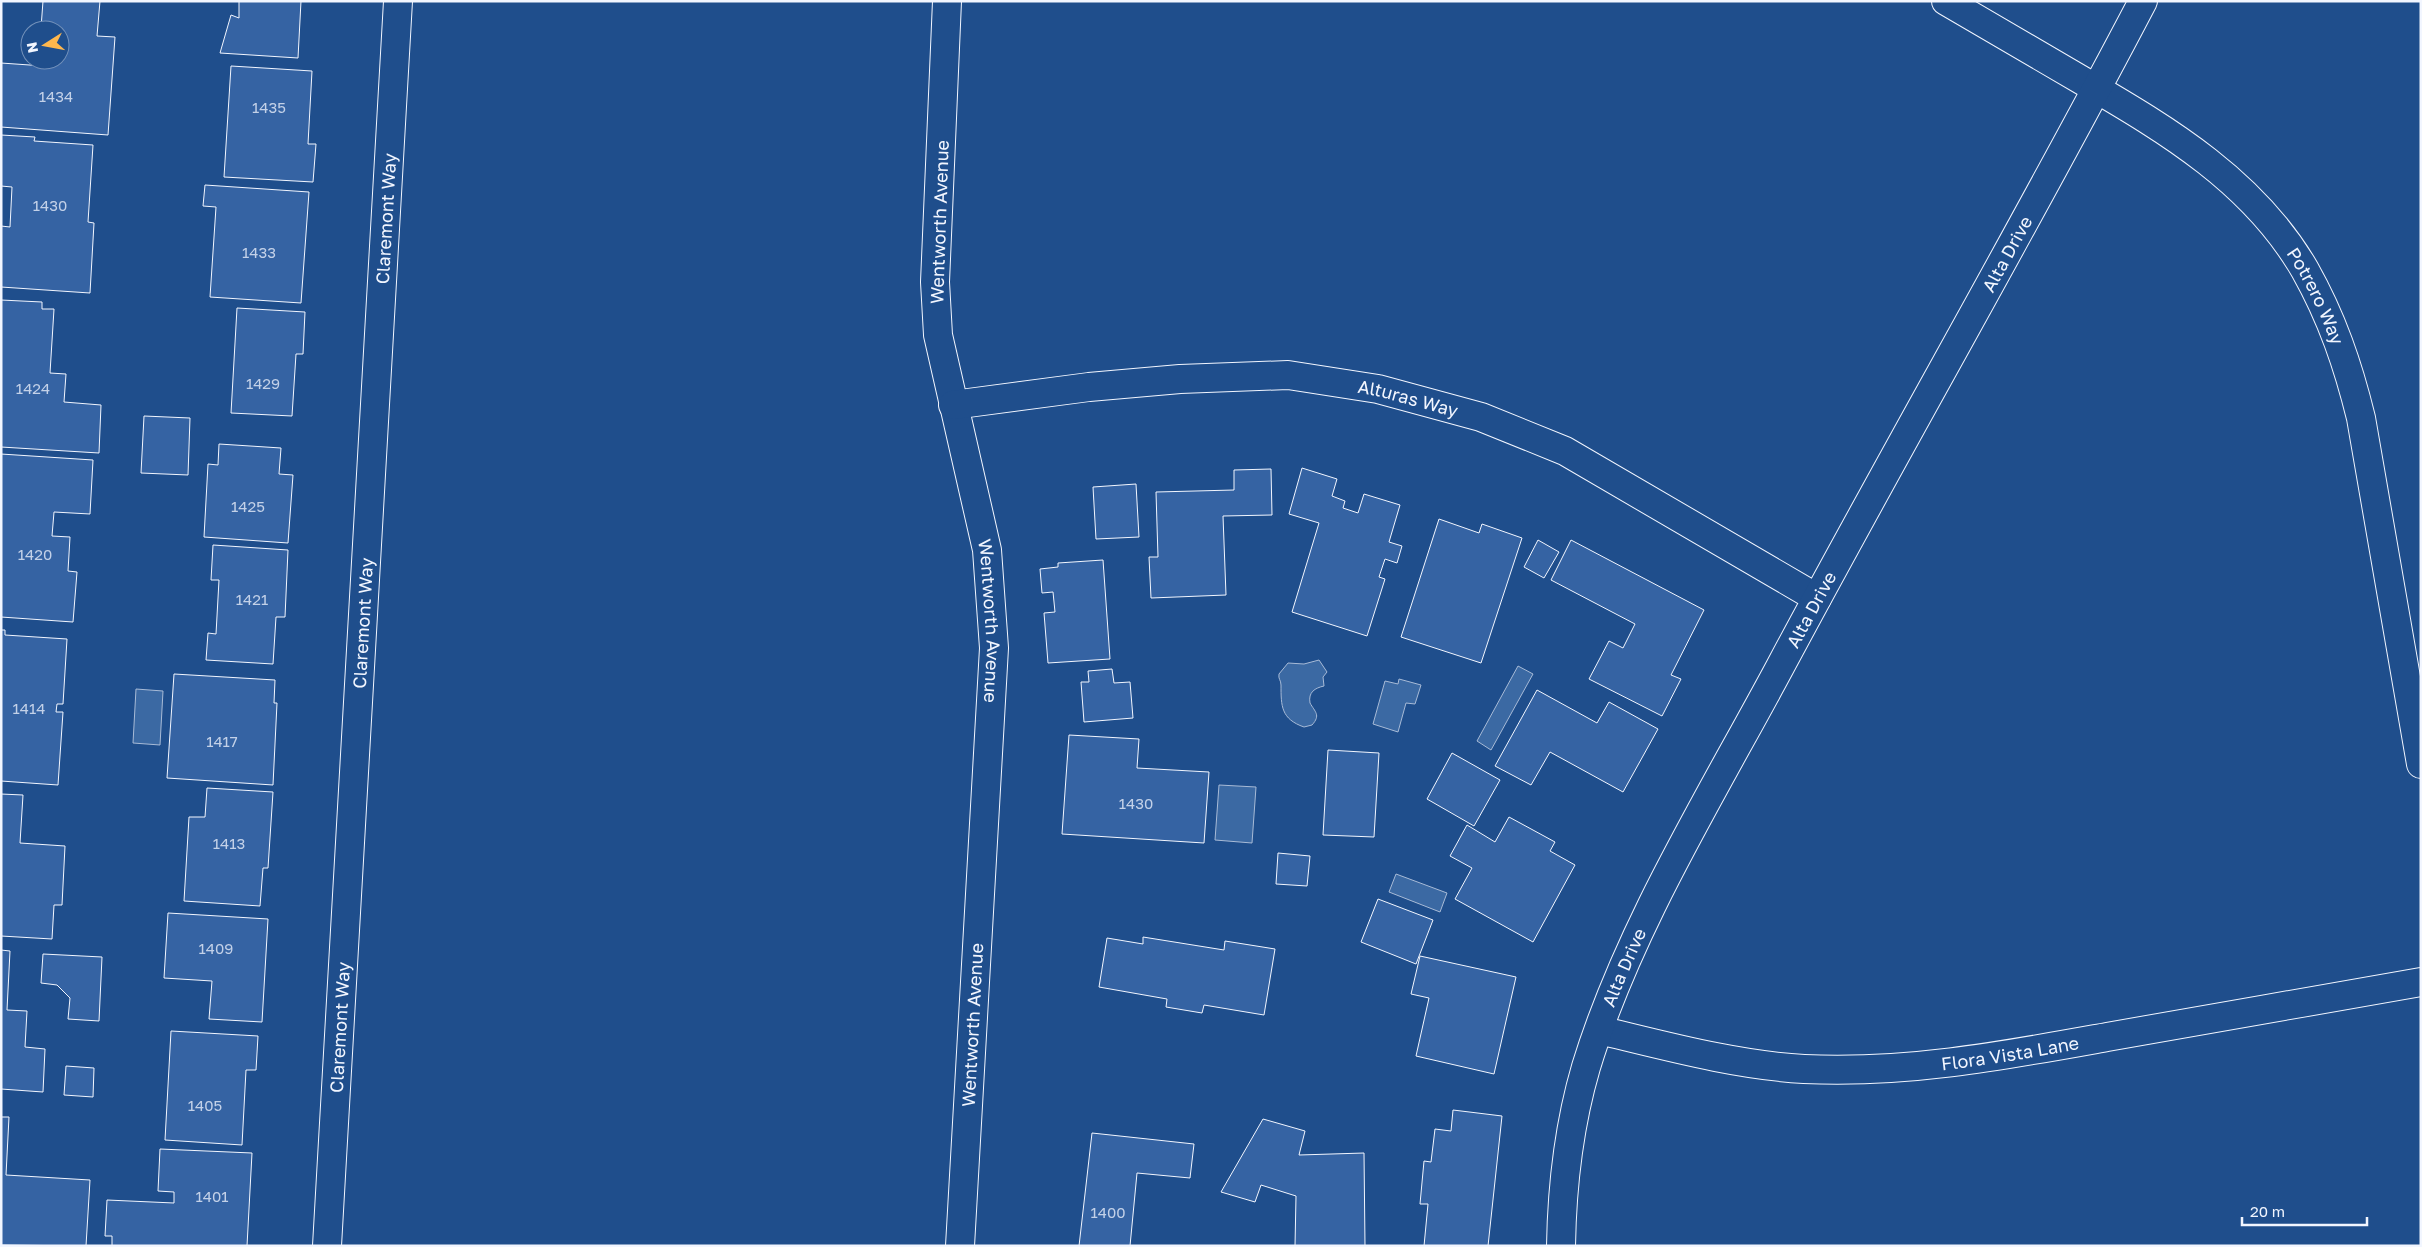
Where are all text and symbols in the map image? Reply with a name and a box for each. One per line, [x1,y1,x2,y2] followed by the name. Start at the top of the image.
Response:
[20,20,70,70] north arrow
[22,41,41,54] text: N
[39,87,73,105] house number: 1434
[252,98,286,116] house number: 1435
[925,140,953,304] street label: Wentworth Avenue
[371,153,400,285] street label: Claremont Way
[33,196,67,214] house number: 1430
[1977,212,2037,296] street label: Alta Drive
[242,243,276,261] house number: 1433
[2283,243,2349,347] street label: Potrero Way
[246,374,280,392] house number: 1429
[1356,375,1461,421] street label: Alturas Way
[16,379,50,397] house number: 1424
[231,497,265,515] house number: 1425
[974,537,1005,704] street label: Wentworth Avenue
[18,545,52,563] house number: 1420
[348,557,377,689] street label: Claremont Way
[1781,567,1841,651] street label: Alta Drive
[236,590,268,608] house number: 1421
[13,699,45,717] house number: 1414
[206,732,238,750] house number: 1417
[1119,794,1153,812] house number: 1430
[213,834,245,852] house number: 1413
[1597,924,1650,1010] street label: Alta Drive
[199,939,233,957] house number: 1409
[957,942,987,1108] street label: Wentworth Avenue
[325,961,354,1094] street label: Claremont Way
[1940,1031,2081,1074] street label: Flora Vista Lane
[188,1096,222,1114] house number: 1405
[195,1187,229,1205] house number: 1401
[2242,1194,2367,1226] scale bar
[2250,1202,2285,1220] text: 20 m
[1090,1203,1126,1221] house number: 1400

